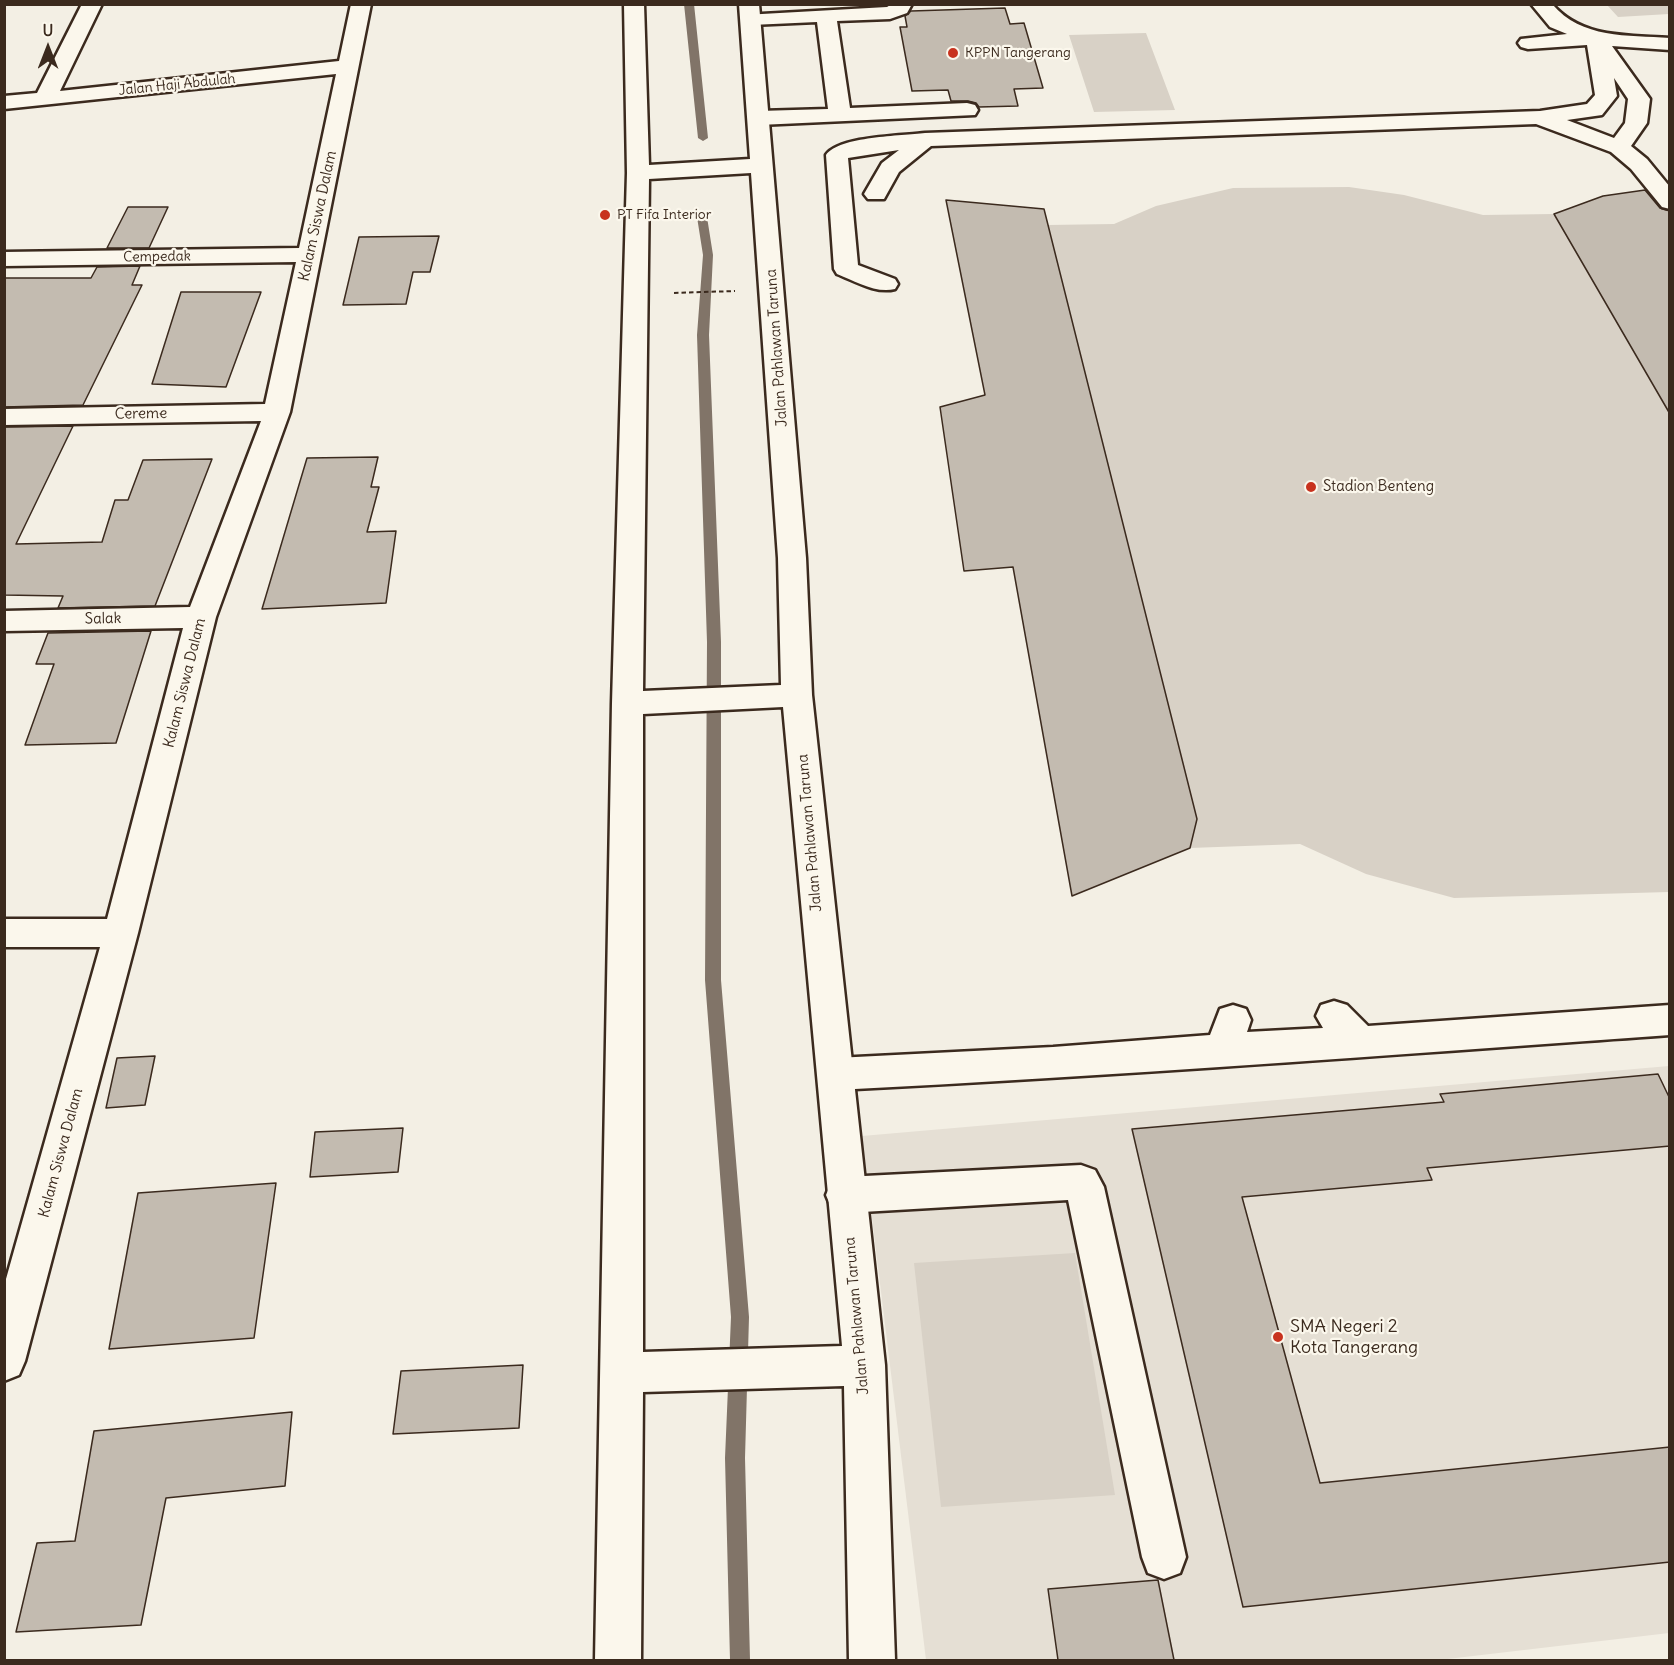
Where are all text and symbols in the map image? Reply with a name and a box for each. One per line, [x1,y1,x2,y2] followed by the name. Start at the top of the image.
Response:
[18,18,78,78] north arrow
[43,20,53,40] text: U
[965,45,1071,61] place label: KPPN Tangerang
[946,46,960,60] marker: KPPN Tangerang
[118,70,236,100] street label: Jalan Haji Abdulah
[295,149,341,283] street label: Kalam Siswa Dalam
[617,207,711,223] place label: PT Fifa Interior
[598,208,612,222] marker: PT Fifa Interior
[123,248,191,266] street label: Cempedak
[763,268,791,428] street label: Jalan Pahlawan Taruna
[115,405,167,423] street label: Cereme
[1323,478,1434,496] place label: Stadion Benteng
[1304,480,1318,494] marker: Stadion Benteng
[85,610,121,628] street label: Salak
[160,616,210,750] street label: Kalam Siswa Dalam
[794,753,826,913] street label: Jalan Pahlawan Taruna
[35,1086,87,1220] street label: Kalam Siswa Dalam
[841,1236,873,1396] street label: Jalan Pahlawan Taruna
[1290,1316,1418,1358] place label: SMA Negeri 2 Kota Tangerang
[1271,1330,1285,1344] marker: SMA Negeri 2 Kota Tangerang

